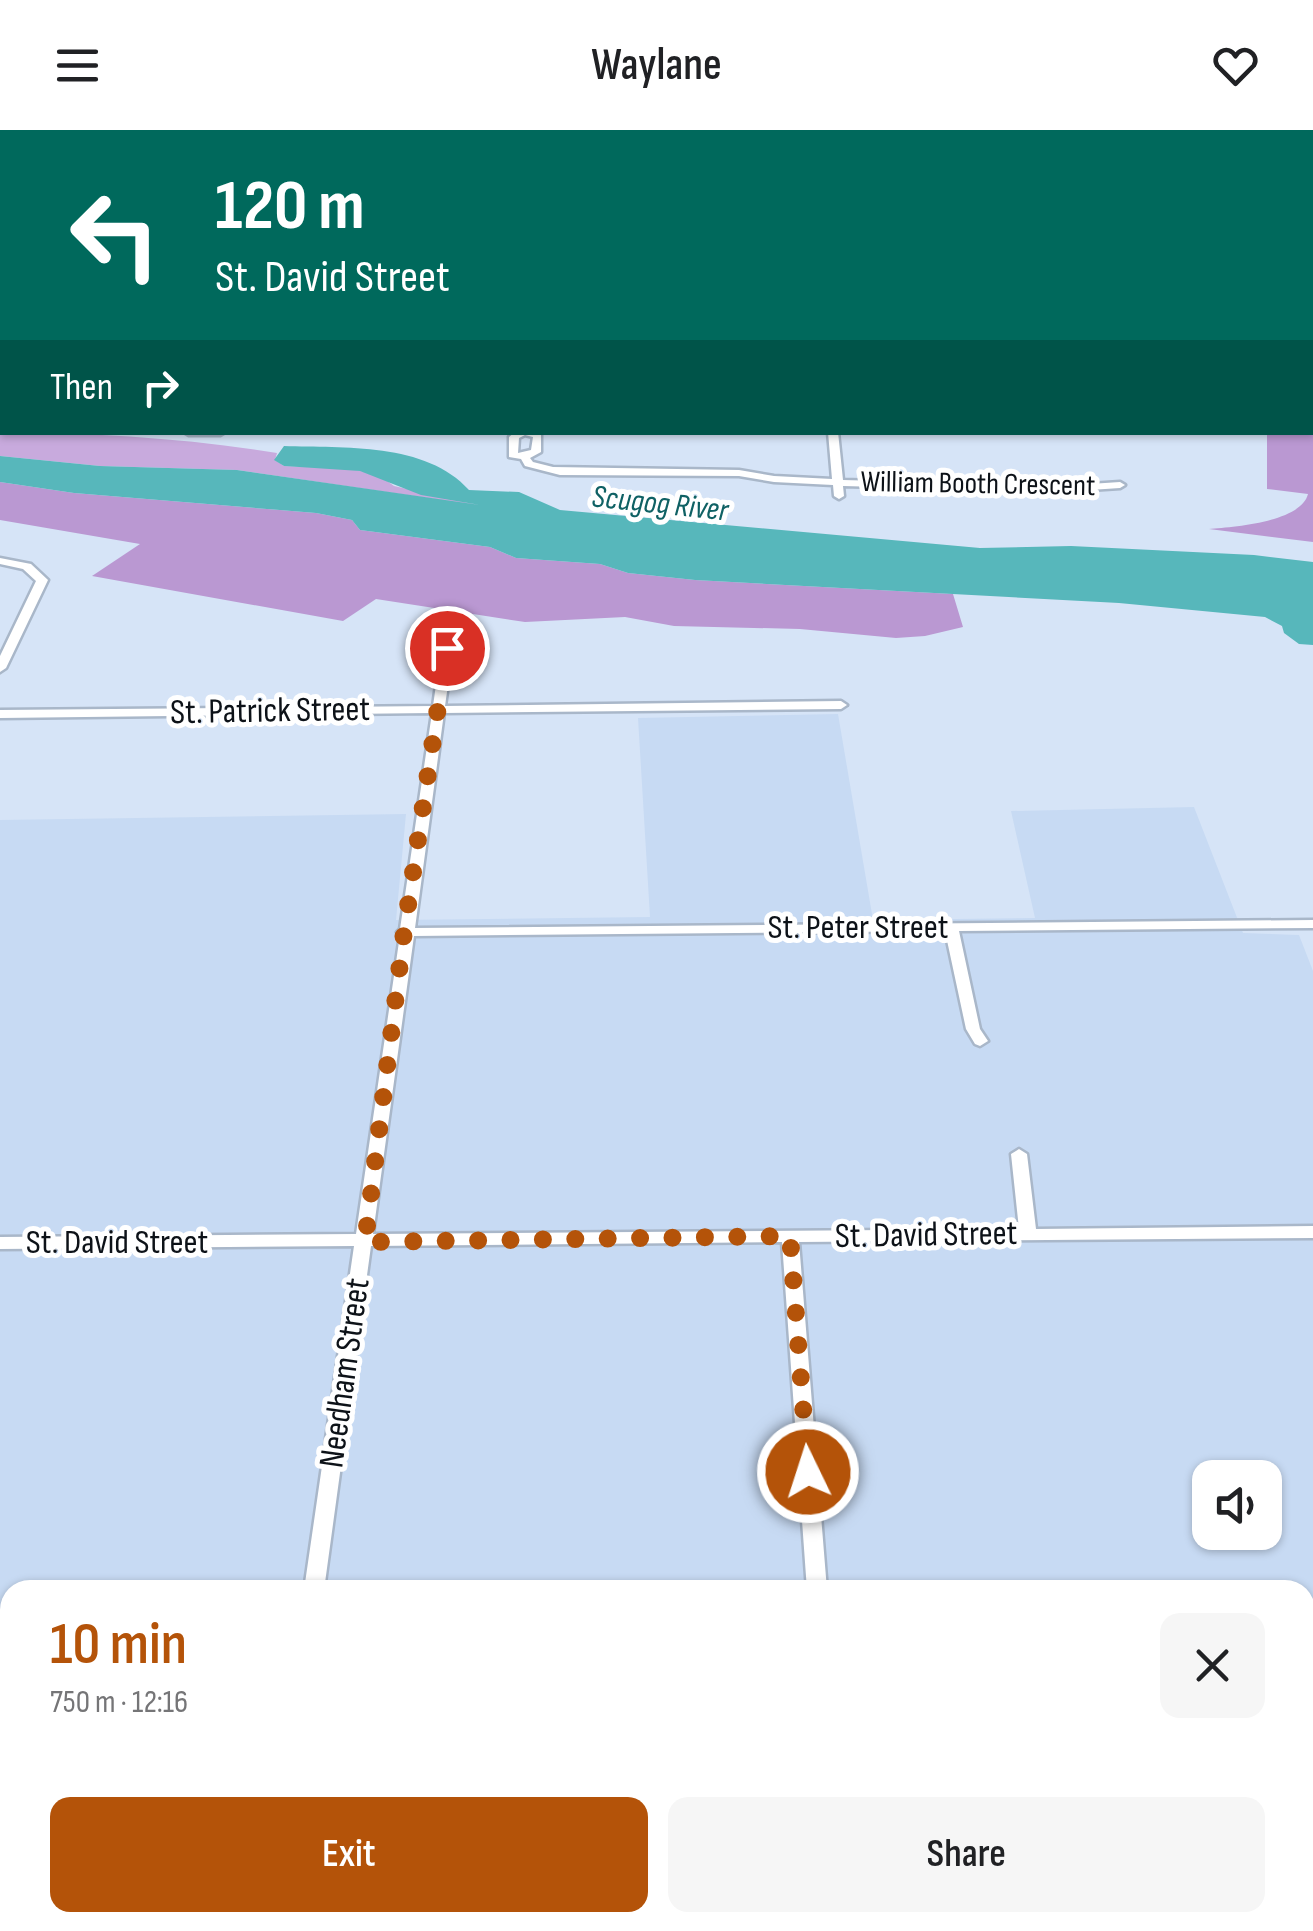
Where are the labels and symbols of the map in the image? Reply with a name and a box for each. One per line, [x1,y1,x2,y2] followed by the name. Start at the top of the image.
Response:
[860,464,1096,504] street label: William Booth Crescent
[590,477,731,531] water label: Scugog River
[405,606,490,691] pin
[170,688,370,734] street label: St. Patrick Street
[768,906,948,949] street label: St. Peter Street
[834,1212,1018,1258] street label: St. David Street
[26,1221,208,1264] street label: St. David Street
[310,1275,380,1471] street label: Needham Street
[756,1420,860,1524] position arrow

